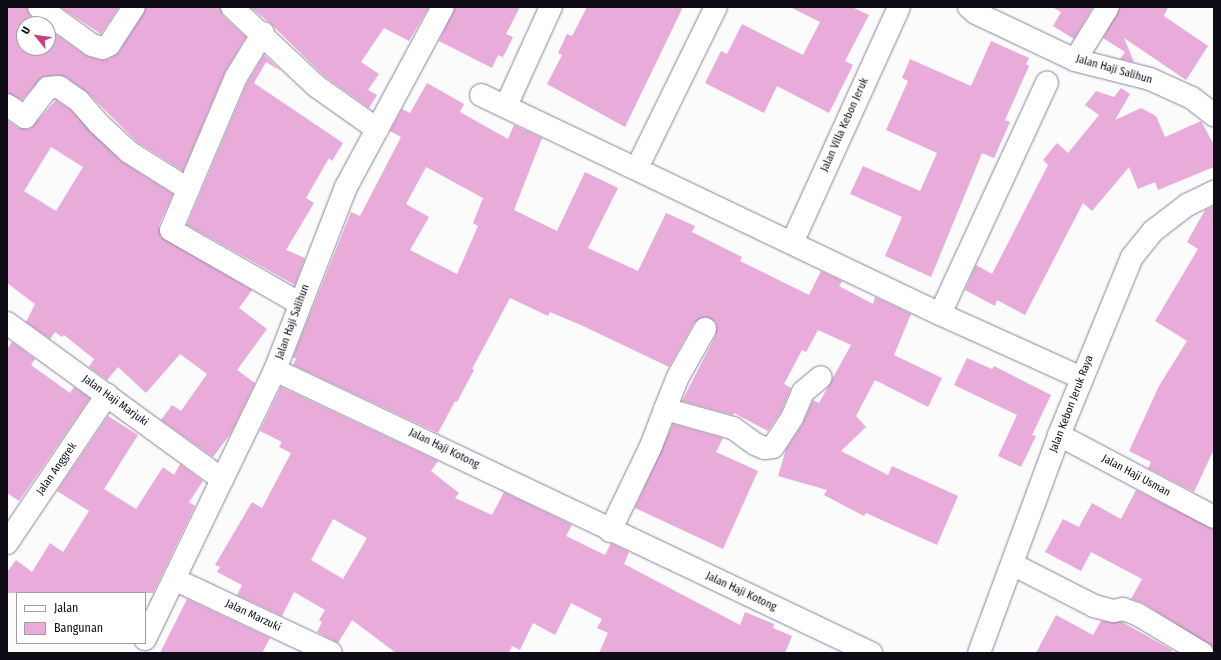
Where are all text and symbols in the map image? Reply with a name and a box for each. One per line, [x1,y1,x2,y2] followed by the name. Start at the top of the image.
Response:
[16,16,56,56] north arrow
[19,24,33,36] text: U
[1074,53,1154,87] street label: Jalan Haji Salihun
[818,76,872,174] street label: Jalan Villa Kebon Jeruk
[273,283,313,361] street label: Jalan Haji Salihun
[1047,354,1097,454] street label: Jalan Kebon Jeruk Raya
[79,373,151,429] street label: Jalan Haji Marjuki
[407,426,481,472] street label: Jalan Haji Kotong
[34,440,80,498] street label: Jalan Anggrek
[1099,452,1173,500] street label: Jalan Haji Usman
[703,570,779,614] street label: Jalan Haji Kotong
[16,592,146,644] legend
[223,597,283,635] street label: Jalan Marzuki
[54,601,78,615] text: Jalan
[54,621,103,635] text: Bangunan

